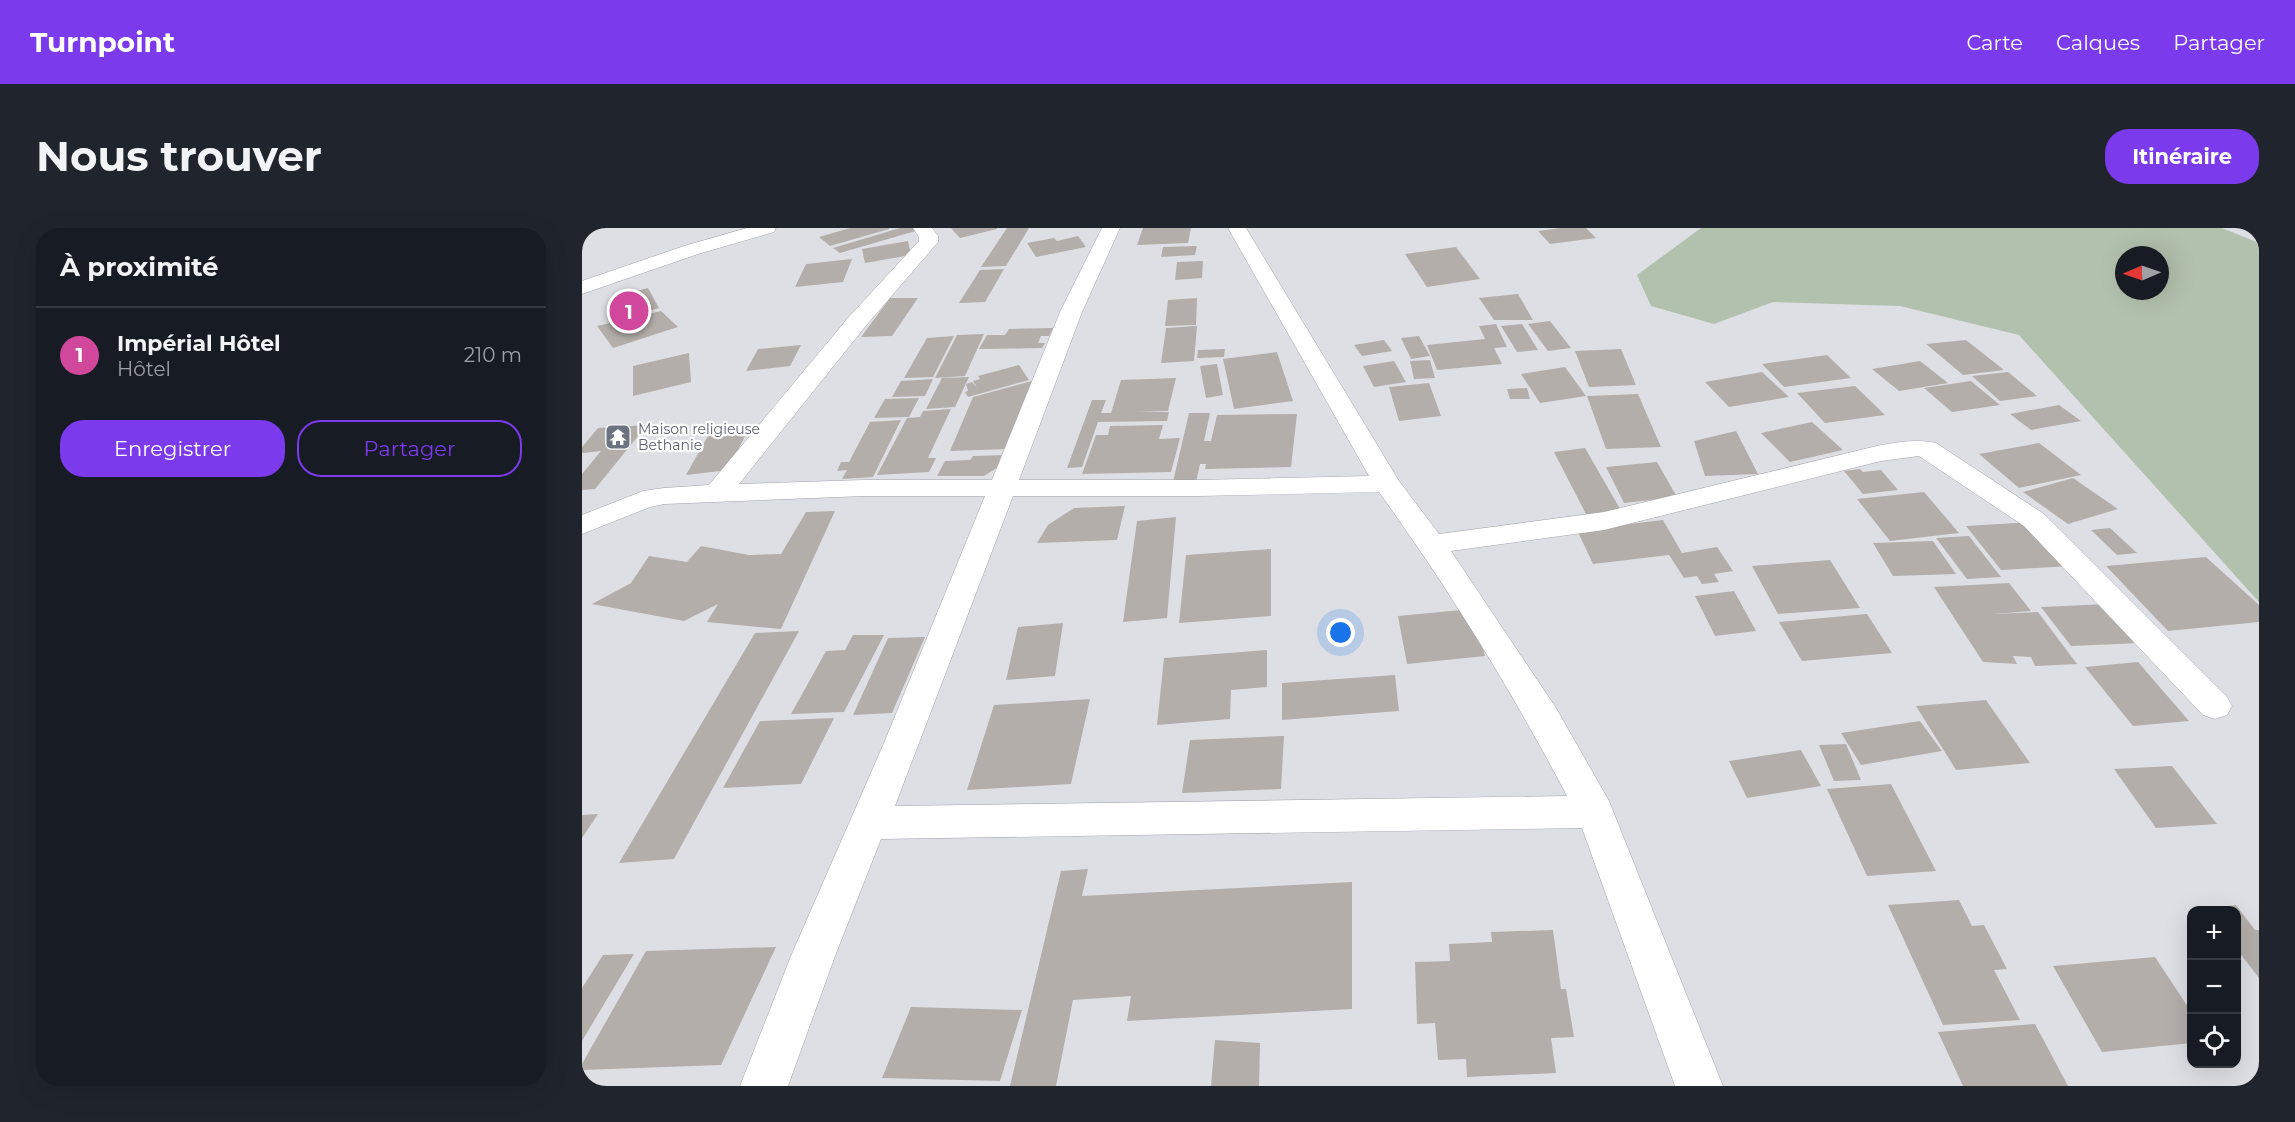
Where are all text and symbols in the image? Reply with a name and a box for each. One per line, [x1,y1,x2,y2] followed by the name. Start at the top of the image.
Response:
[30,25,175,59] text: Turnpoint
[1966,30,2023,55] text: Carte
[2056,30,2140,55] text: Calques
[2173,30,2265,55] text: Partager
[2105,129,2259,184] button: Itinéraire
[36,130,322,182] text: Nous trouver
[2115,246,2169,300] north arrow
[60,251,219,283] text: À proximité
[610,288,648,334] pin: 1
[117,330,281,357] text: Impérial Hôtel
[76,343,83,367] text: 1
[464,343,522,367] text: 210 m
[117,357,171,381] text: Hôtel
[60,420,285,477] button: Enregistrer
[297,420,522,477] button: Partager
[638,420,760,454] place label: Maison religieuse Bethanie
[603,422,633,452] temple icon: Maison religieuse Bethanie
[1326,618,1355,647] your location
[2187,906,2241,1068] map controls
[2187,906,2241,960] button: +
[2187,960,2241,1014] button: −
[2187,1014,2241,1068] button: locate

